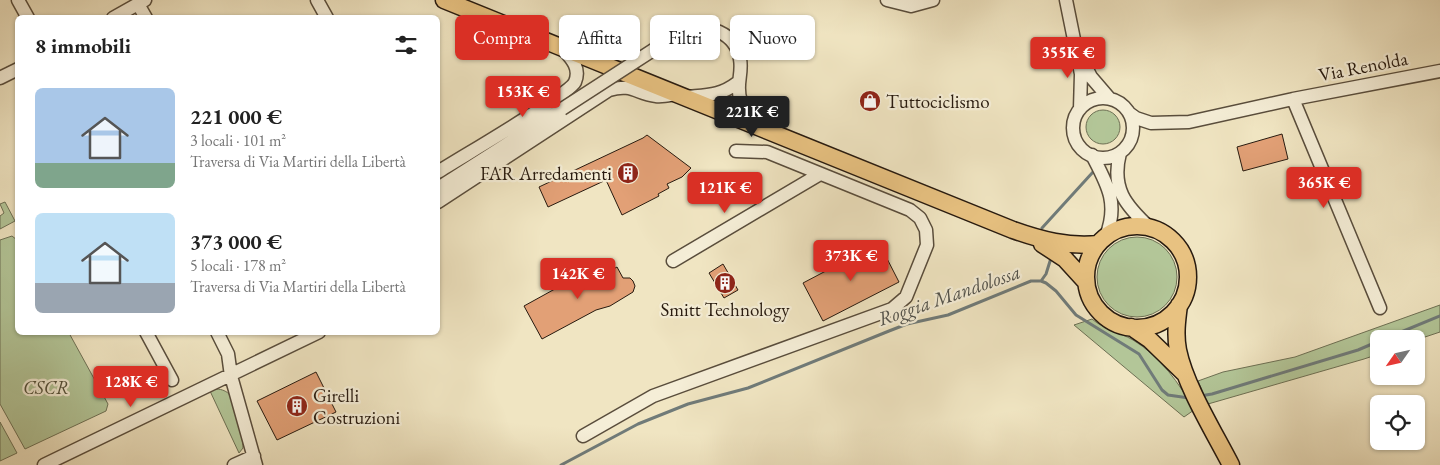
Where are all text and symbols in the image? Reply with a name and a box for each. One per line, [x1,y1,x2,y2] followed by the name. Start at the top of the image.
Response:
[455,15,549,60] chip: Compra
[559,15,640,60] chip: Affitta
[650,15,720,60] chip: Filtri
[730,15,815,60] chip: Nuovo
[392,31,420,59] icon: filters
[35,32,131,59] text: 8 immobili
[1027,36,1109,79] pin: 355K €
[1041,42,1095,63] text: 355K €
[1316,46,1410,87] street label: Via Renolda
[482,76,564,118] pin: 153K €
[496,81,550,102] text: 153K €
[858,89,882,113] shop icon: Tuttociclismo
[886,89,990,114] place label: Tuttociclismo
[711,96,793,138] pin: 221K €
[725,101,779,122] text: 221K €
[190,103,282,130] text: 221 000 €
[75,108,135,168] icon: home
[190,130,286,151] text: 3 locali · 101 m²
[190,151,406,172] text: Traversa di Via Martiri della Libertà
[480,161,612,186] place label: FAR Arredamenti
[616,161,640,185] building icon: FAR Arredamenti
[1283,166,1365,209] pin: 365K €
[684,172,766,214] pin: 121K €
[1297,172,1351,193] text: 365K €
[698,177,752,198] text: 121K €
[190,228,282,255] text: 373 000 €
[75,233,135,293] icon: home
[810,240,892,282] pin: 373K €
[824,245,878,266] text: 373K €
[190,255,286,276] text: 5 locali · 178 m²
[537,258,619,300] pin: 142K €
[874,258,1024,332] water label: Roggia Mandolossa
[551,263,605,284] text: 142K €
[713,271,737,295] building icon: Smitt Technology
[190,276,406,297] text: Traversa di Via Martiri della Libertà
[660,297,790,322] place label: Smitt Technology
[1370,330,1425,385] north arrow
[1370,330,1425,450] map controls
[90,366,172,408] pin: 128K €
[104,371,158,392] text: 128K €
[23,375,69,400] park label: CSCR
[313,383,401,430] place label: Girelli Costruzioni
[285,394,309,418] building icon: Girelli Costruzioni
[1370,395,1425,450] button: locate

